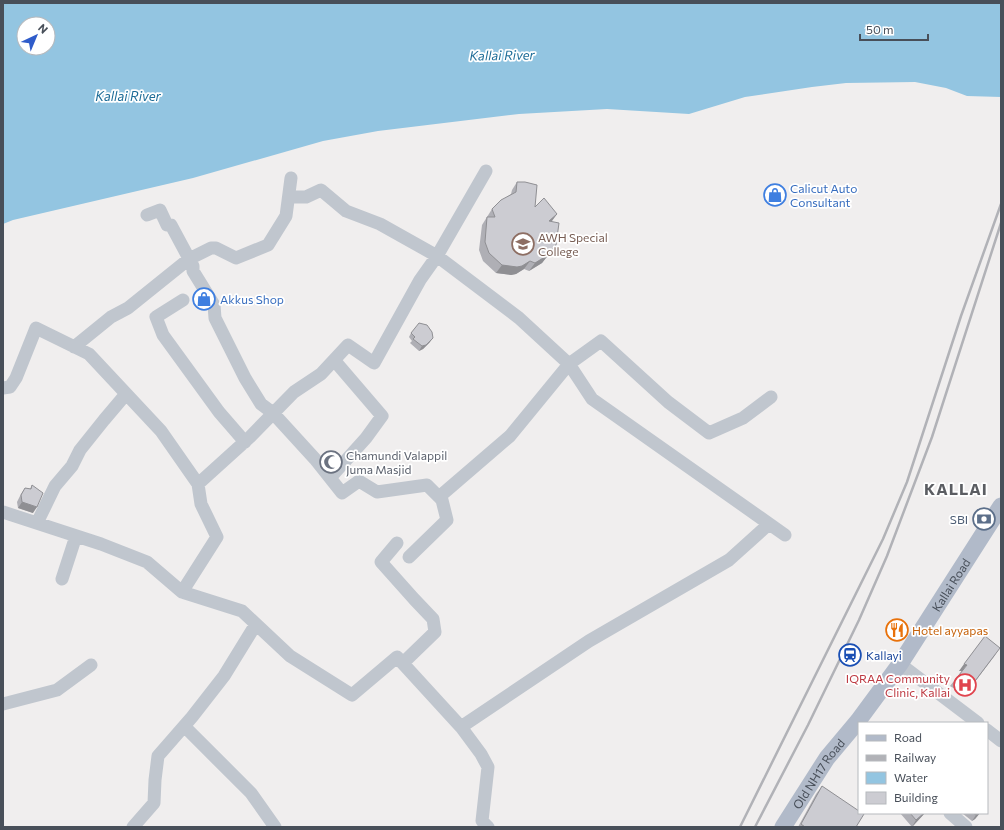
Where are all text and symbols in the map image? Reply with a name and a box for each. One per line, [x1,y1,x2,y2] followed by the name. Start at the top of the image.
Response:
[16,16,56,56] north arrow
[860,16,928,42] scale bar
[36,21,51,36] text: N
[866,22,894,36] text: 50 m
[469,46,536,64] water label: Kallai River
[95,88,161,104] water label: Kallai River
[790,181,857,209] place label: Calicut Auto Consultant
[762,182,788,208] shop icon: Calicut Auto Consultant
[538,230,608,258] place label: AWH Special College
[510,231,536,257] school or university icon: AWH Special College
[191,286,217,312] shop icon: Akkus Shop
[220,292,284,306] place label: Akkus Shop
[346,448,447,477] place label: Chamundi Valappil Juma Masjid
[318,449,344,475] mosque icon: Chamundi Valappil Juma Masjid
[924,479,988,498] district label: KALLAI
[971,506,997,532] bank icon: SBI
[950,512,968,526] place label: SBI
[929,556,973,614] street label: Kallai Road
[884,617,910,643] restaurant icon: Hotel ayyapas
[912,623,988,637] place label: Hotel ayyapas
[837,642,863,668] station icon: Kallayi
[866,648,902,662] place label: Kallayi
[846,671,950,699] place label: IQRAA Community Clinic, Kallai
[952,672,978,698] hospital icon: IQRAA Community Clinic, Kallai
[858,722,988,814] legend
[894,730,922,744] text: Road
[789,736,847,811] street label: Old NH17 Road
[894,750,936,764] text: Railway
[894,770,928,784] text: Water
[894,790,938,804] text: Building

